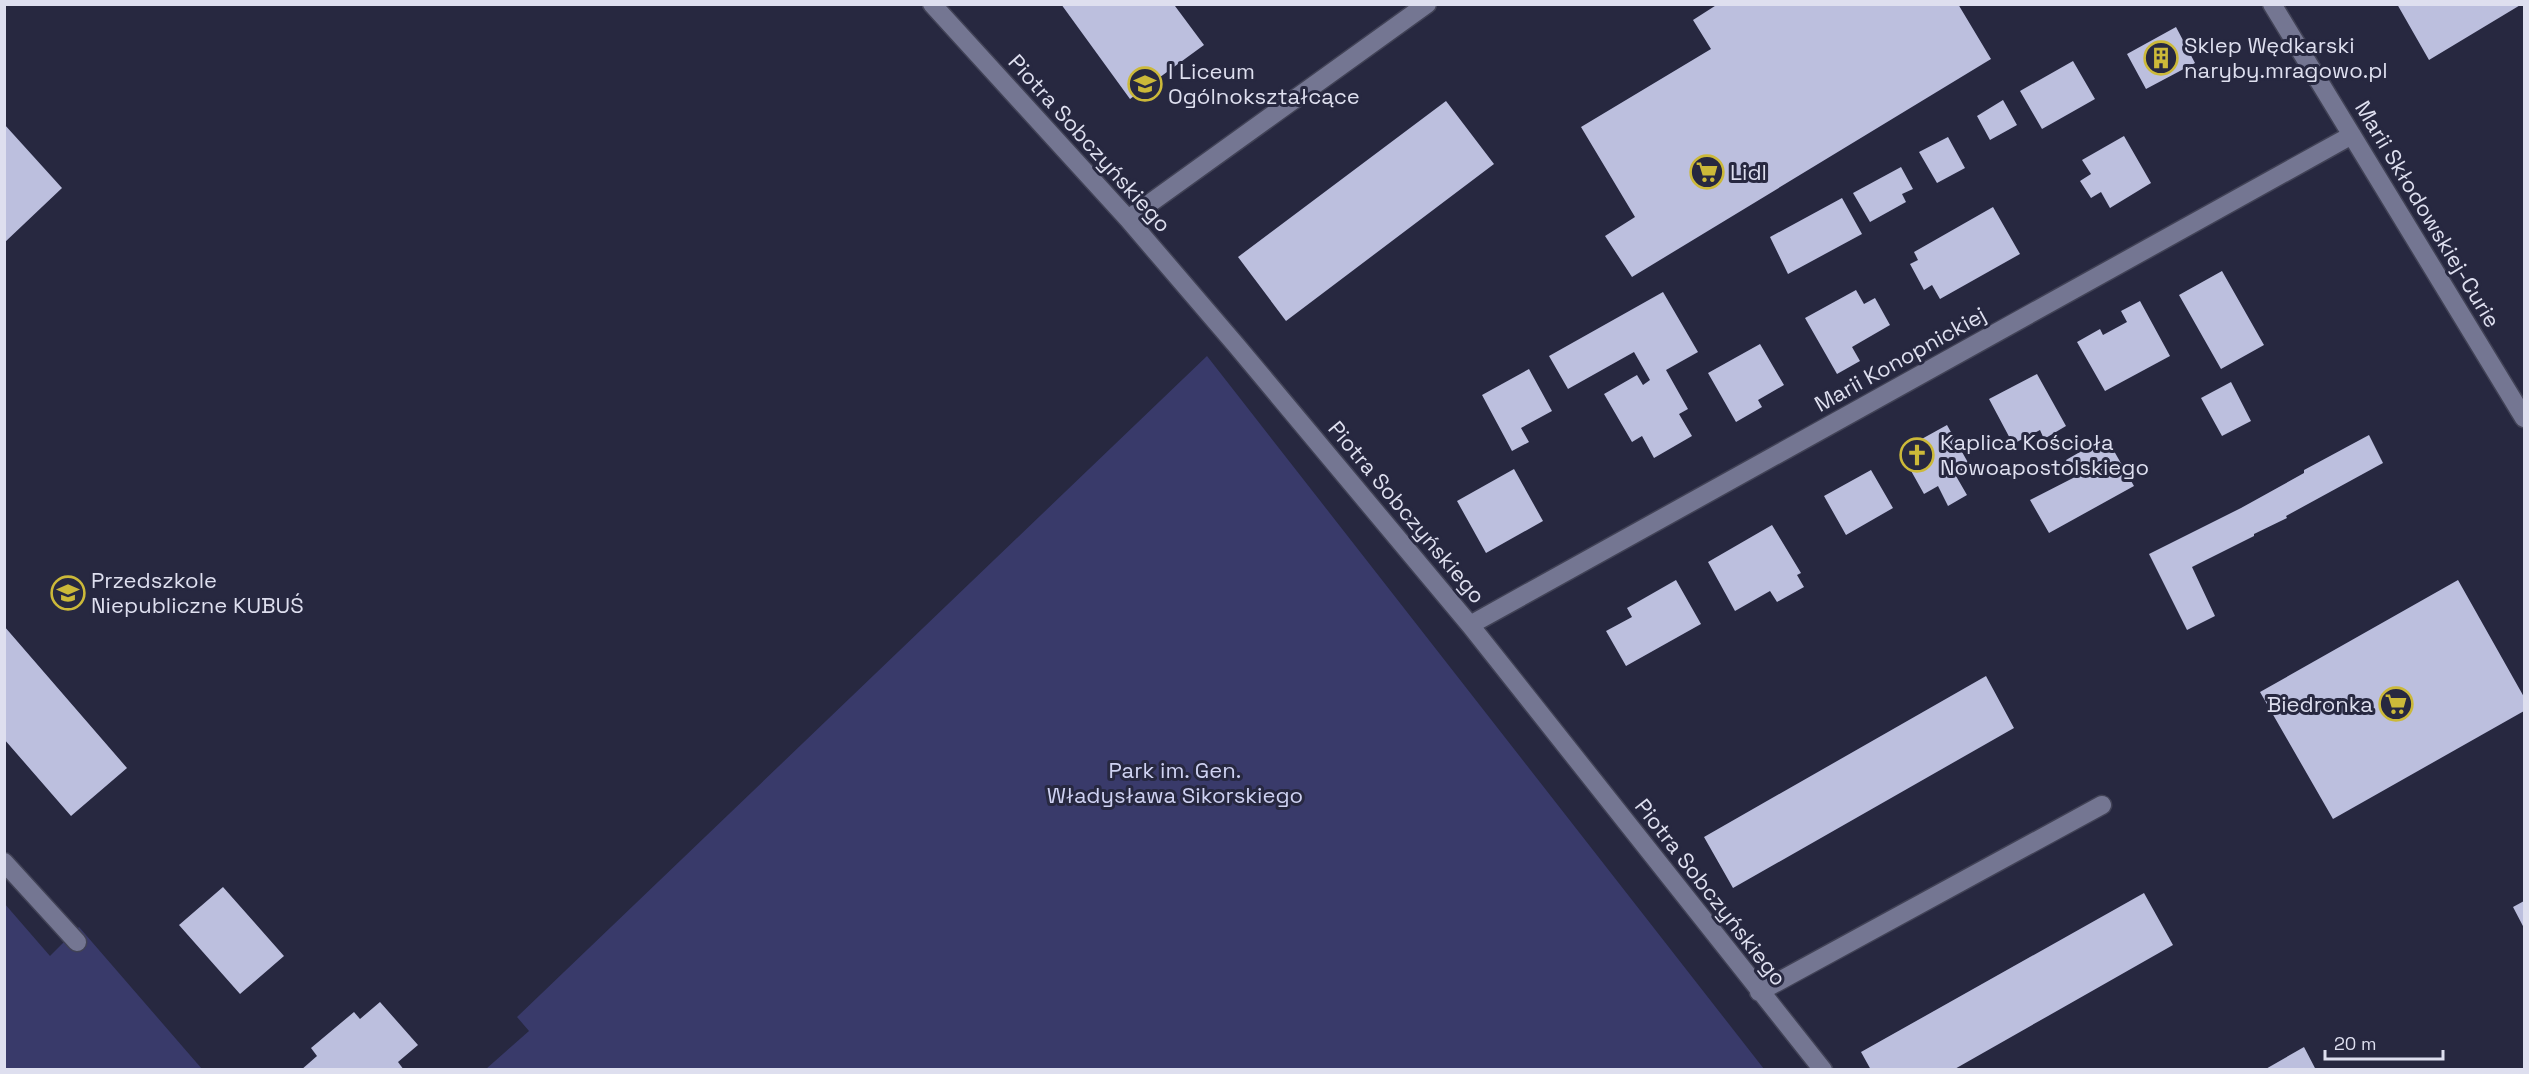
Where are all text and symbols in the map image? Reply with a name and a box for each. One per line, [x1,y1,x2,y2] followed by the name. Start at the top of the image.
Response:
[2184,31,2388,84] place label: Sklep Wędkarski naryby.mragowo.pl
[2143,40,2179,76] building icon: Sklep Wędkarski naryby.mragowo.pl
[1003,48,1177,238] street label: Piotra Sobczyńskiego
[1168,57,1360,110] place label: I Liceum Ogólnokształcące
[1127,66,1163,102] school or university icon: I Liceum Ogólnokształcące
[2349,95,2507,333] street label: Marii Skłodowskiej-Curie
[1689,154,1725,190] supermarket icon: Lidl
[1730,158,1767,186] place label: Lidl
[1809,300,1991,418] street label: Marii Konopnickiej
[1322,415,1492,609] street label: Piotra Sobczyńskiego
[1940,428,2149,481] place label: Kaplica Kościoła Nowoapostolskiego
[1899,437,1935,473] church icon: Kaplica Kościoła Nowoapostolskiego
[91,566,304,619] place label: Przedszkole Niepubliczne KUBUŚ
[50,575,86,611] school or university icon: Przedszkole Niepubliczne KUBUŚ
[2378,686,2414,722] supermarket icon: Biedronka
[2267,690,2373,718] place label: Biedronka
[1047,756,1303,809] park label: Park im. Gen. Władysława Sikorskiego
[1629,793,1793,991] street label: Piotra Sobczyńskiego
[2325,1023,2444,1061] scale bar
[2334,1032,2377,1055] text: 20 m

